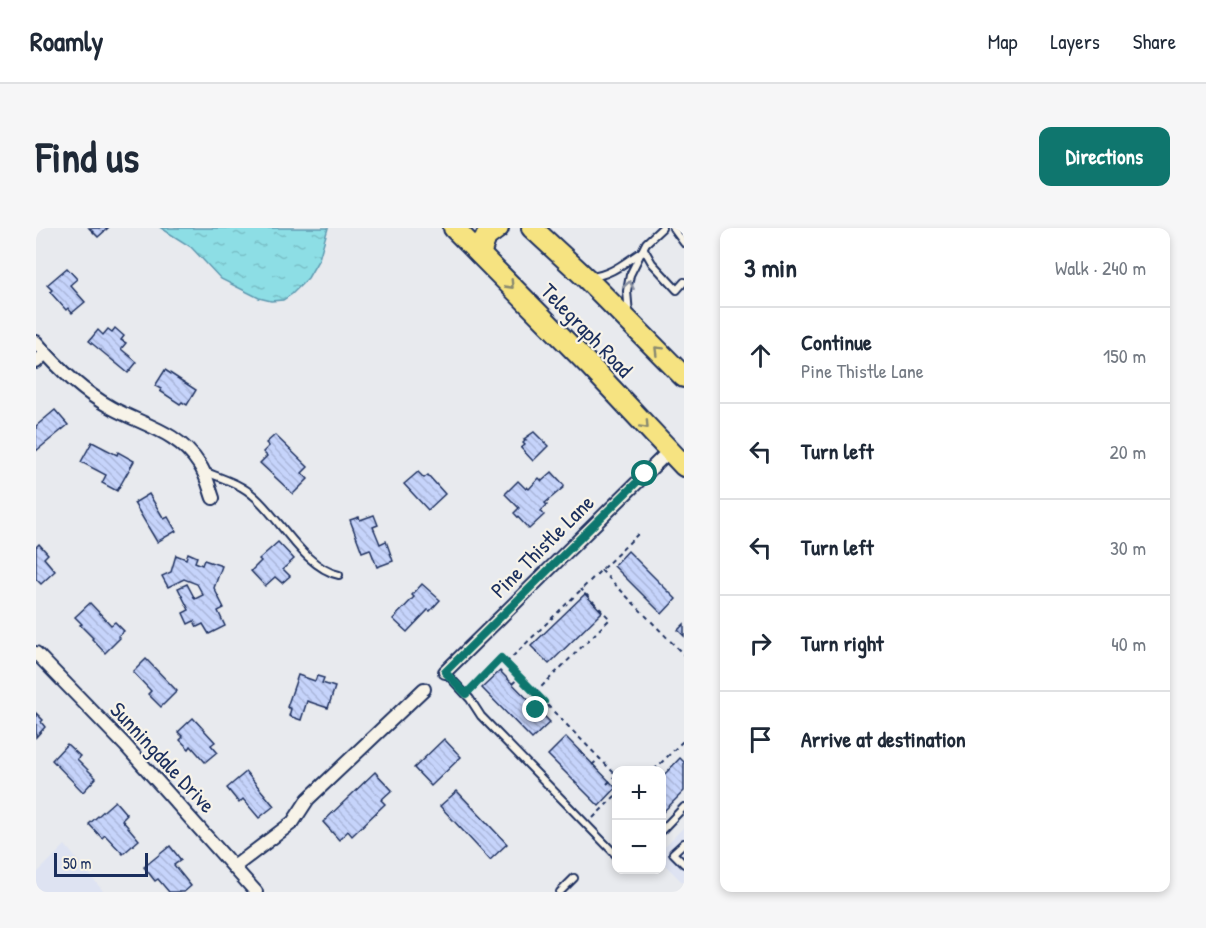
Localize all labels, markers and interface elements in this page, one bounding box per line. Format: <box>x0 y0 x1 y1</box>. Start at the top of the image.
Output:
text: Roamly <box>30 22 103 60</box>
text: Map <box>988 27 1017 56</box>
text: Layers <box>1050 27 1100 56</box>
text: Share <box>1133 27 1176 56</box>
button: Directions <box>1039 127 1170 186</box>
text: Find us <box>36 128 139 185</box>
text: 3 min <box>744 250 797 285</box>
text: Walk · 240 m <box>1055 254 1146 281</box>
street label: Telegraph Road <box>534 276 640 384</box>
one-way arrow <box>503 278 514 288</box>
one-way arrow <box>622 280 635 290</box>
text: Continue <box>801 327 872 357</box>
icon: ahead <box>744 339 777 372</box>
text: 150 m <box>1103 342 1146 369</box>
one-way arrow <box>654 346 664 357</box>
text: Pine Thistle Lane <box>801 357 924 384</box>
one-way arrow <box>638 419 649 429</box>
icon: left <box>744 435 777 468</box>
text: Turn left <box>801 436 874 466</box>
text: 20 m <box>1109 438 1146 465</box>
route start <box>631 460 657 486</box>
street label: Pine Thistle Lane <box>484 488 600 604</box>
icon: left <box>744 531 777 564</box>
text: Turn left <box>801 532 874 562</box>
text: 30 m <box>1110 534 1146 561</box>
icon: right <box>744 627 777 660</box>
text: Turn right <box>801 628 884 658</box>
text: 40 m <box>1111 630 1146 657</box>
street label: Sunningdale Drive <box>104 695 222 819</box>
route end <box>522 696 548 722</box>
icon: arrive <box>744 723 777 756</box>
text: Arrive at destination <box>801 724 966 754</box>
map controls <box>612 766 666 874</box>
button: + <box>612 766 666 820</box>
button: − <box>612 820 666 874</box>
scale bar <box>54 850 148 878</box>
text: 50 m <box>63 852 92 874</box>

